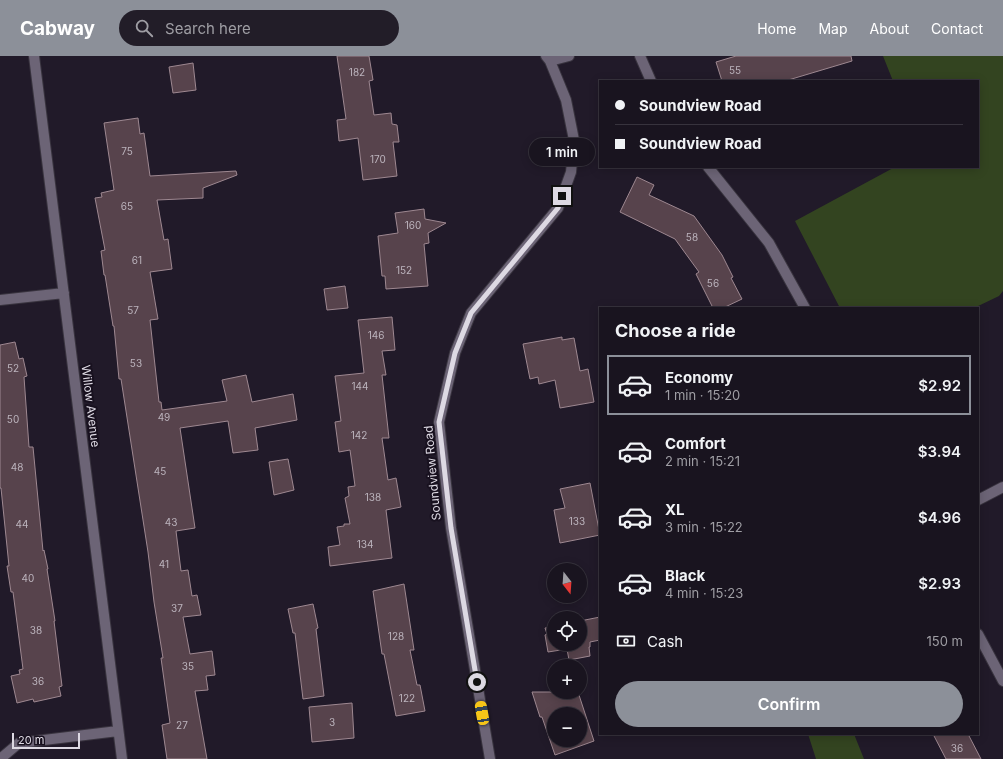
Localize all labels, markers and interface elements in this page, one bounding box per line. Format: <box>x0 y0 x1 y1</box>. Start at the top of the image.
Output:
search box <box>119 10 399 46</box>
text: Cabway <box>20 17 95 40</box>
icon: search <box>133 17 155 39</box>
text: Search here <box>165 19 251 38</box>
text: Home <box>757 20 796 37</box>
text: Map <box>818 20 848 37</box>
text: About <box>870 20 909 37</box>
text: Contact <box>931 20 983 37</box>
house number: 55 <box>729 64 741 76</box>
house number: 182 <box>349 66 365 78</box>
text: Soundview Road <box>639 96 762 115</box>
text: Soundview Road <box>639 134 762 153</box>
callout: 1 min <box>529 138 595 166</box>
text: 1 min <box>546 144 578 160</box>
house number: 75 <box>121 145 133 157</box>
house number: 170 <box>370 153 386 165</box>
route end <box>553 187 571 205</box>
house number: 65 <box>121 200 133 212</box>
house number: 160 <box>405 219 421 231</box>
house number: 58 <box>686 231 698 243</box>
house number: 61 <box>132 254 142 266</box>
house number: 152 <box>396 264 412 276</box>
house number: 56 <box>707 277 719 289</box>
house number: 57 <box>127 304 139 316</box>
text: Choose a ride <box>615 320 736 341</box>
house number: 146 <box>368 329 384 341</box>
house number: 53 <box>130 357 142 369</box>
house number: 52 <box>7 362 19 374</box>
street label: Willow Avenue <box>79 364 103 448</box>
icon: car <box>617 367 653 403</box>
text: Economy <box>665 368 733 387</box>
text: $2.92 <box>918 376 961 395</box>
house number: 144 <box>352 380 369 392</box>
text: 1 min · 15:20 <box>665 387 740 403</box>
house number: 49 <box>158 411 170 423</box>
house number: 50 <box>7 413 19 425</box>
street label: Soundview Road <box>420 425 444 521</box>
house number: 142 <box>351 429 367 441</box>
icon: car <box>617 433 653 469</box>
text: Comfort <box>665 434 726 453</box>
text: $3.94 <box>918 442 961 461</box>
text: 2 min · 15:21 <box>665 453 740 469</box>
house number: 48 <box>11 461 23 473</box>
house number: 45 <box>154 465 166 477</box>
house number: 138 <box>365 491 381 503</box>
icon: car <box>617 499 653 535</box>
text: XL <box>665 500 685 519</box>
text: $4.96 <box>918 508 961 527</box>
house number: 133 <box>569 515 585 527</box>
house number: 43 <box>165 516 177 528</box>
house number: 44 <box>16 518 28 530</box>
text: 3 min · 15:22 <box>665 519 743 535</box>
house number: 134 <box>357 538 373 550</box>
house number: 41 <box>159 558 169 570</box>
north arrow <box>547 563 587 603</box>
map controls <box>547 563 587 747</box>
icon: car <box>617 565 653 601</box>
text: Black <box>665 566 705 585</box>
house number: 40 <box>22 572 34 584</box>
text: $2.93 <box>918 574 961 593</box>
text: 4 min · 15:23 <box>665 585 743 601</box>
house number: 37 <box>171 602 183 614</box>
button: locate <box>547 611 587 651</box>
house number: 38 <box>30 624 42 636</box>
house number: 128 <box>388 630 404 642</box>
icon: cash <box>615 630 637 652</box>
text: Cash <box>647 632 683 651</box>
text: 150 m <box>927 633 963 649</box>
button: + <box>547 659 587 699</box>
house number: 35 <box>182 660 194 672</box>
route start <box>468 673 486 691</box>
house number: 36 <box>32 675 44 687</box>
button: Confirm <box>615 681 963 727</box>
house number: 122 <box>399 692 415 704</box>
car <box>474 700 490 726</box>
button: − <box>547 707 587 747</box>
house number: 3 <box>329 716 335 728</box>
house number: 27 <box>176 719 188 731</box>
scale bar <box>12 731 80 750</box>
text: 20 m <box>18 733 44 747</box>
house number: 36 <box>951 742 963 754</box>

